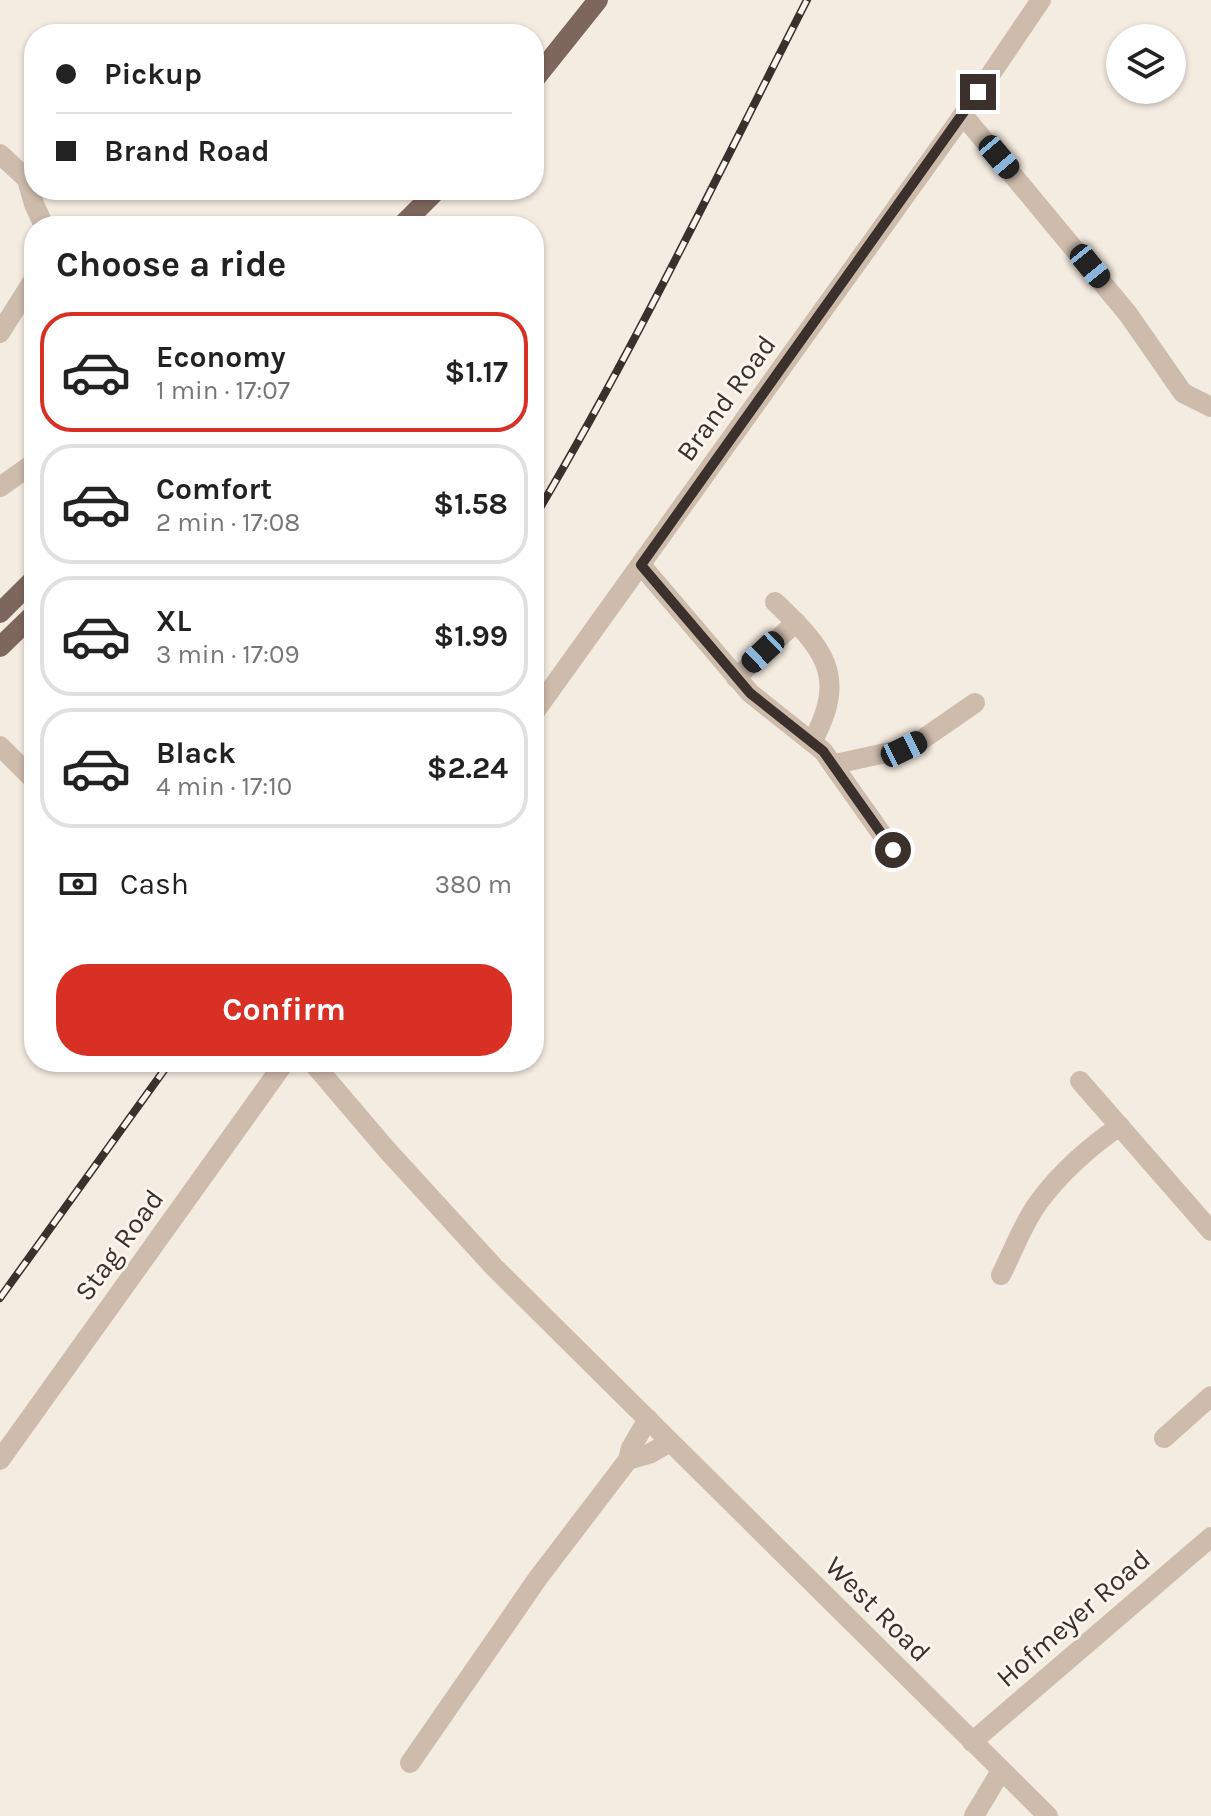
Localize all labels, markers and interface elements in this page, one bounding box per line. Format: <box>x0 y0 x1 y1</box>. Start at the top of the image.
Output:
map controls <box>1106 24 1186 104</box>
button: layers <box>1106 24 1186 104</box>
text: Pickup <box>104 56 202 92</box>
route end <box>960 74 996 110</box>
car <box>974 131 1024 183</box>
text: Brand Road <box>104 133 270 169</box>
car <box>1066 240 1114 292</box>
text: Choose a ride <box>56 243 286 285</box>
street label: Brand Road <box>669 329 783 467</box>
icon: car <box>60 336 132 408</box>
text: Economy <box>156 339 286 375</box>
text: $1.17 <box>445 354 508 390</box>
text: 1 min · 17:07 <box>156 375 290 406</box>
icon: car <box>60 468 132 540</box>
text: Comfort <box>156 471 272 507</box>
text: $1.58 <box>433 486 508 522</box>
text: 2 min · 17:08 <box>156 507 300 538</box>
icon: car <box>60 600 132 672</box>
text: XL <box>156 603 191 639</box>
text: $1.99 <box>434 618 508 654</box>
car <box>737 627 789 677</box>
text: 3 min · 17:09 <box>156 639 300 670</box>
car <box>877 728 931 770</box>
icon: car <box>60 732 132 804</box>
text: Black <box>156 735 236 771</box>
text: $2.24 <box>427 750 508 786</box>
text: 4 min · 17:10 <box>156 771 292 802</box>
route start <box>875 832 911 868</box>
icon: cash <box>56 862 100 906</box>
text: Cash <box>120 866 189 902</box>
text: 380 m <box>435 869 512 900</box>
button: Confirm <box>56 964 512 1056</box>
street label: Stag Road <box>68 1183 170 1307</box>
street label: Hofmeyer Road <box>989 1542 1157 1694</box>
street label: West Road <box>819 1550 937 1668</box>

